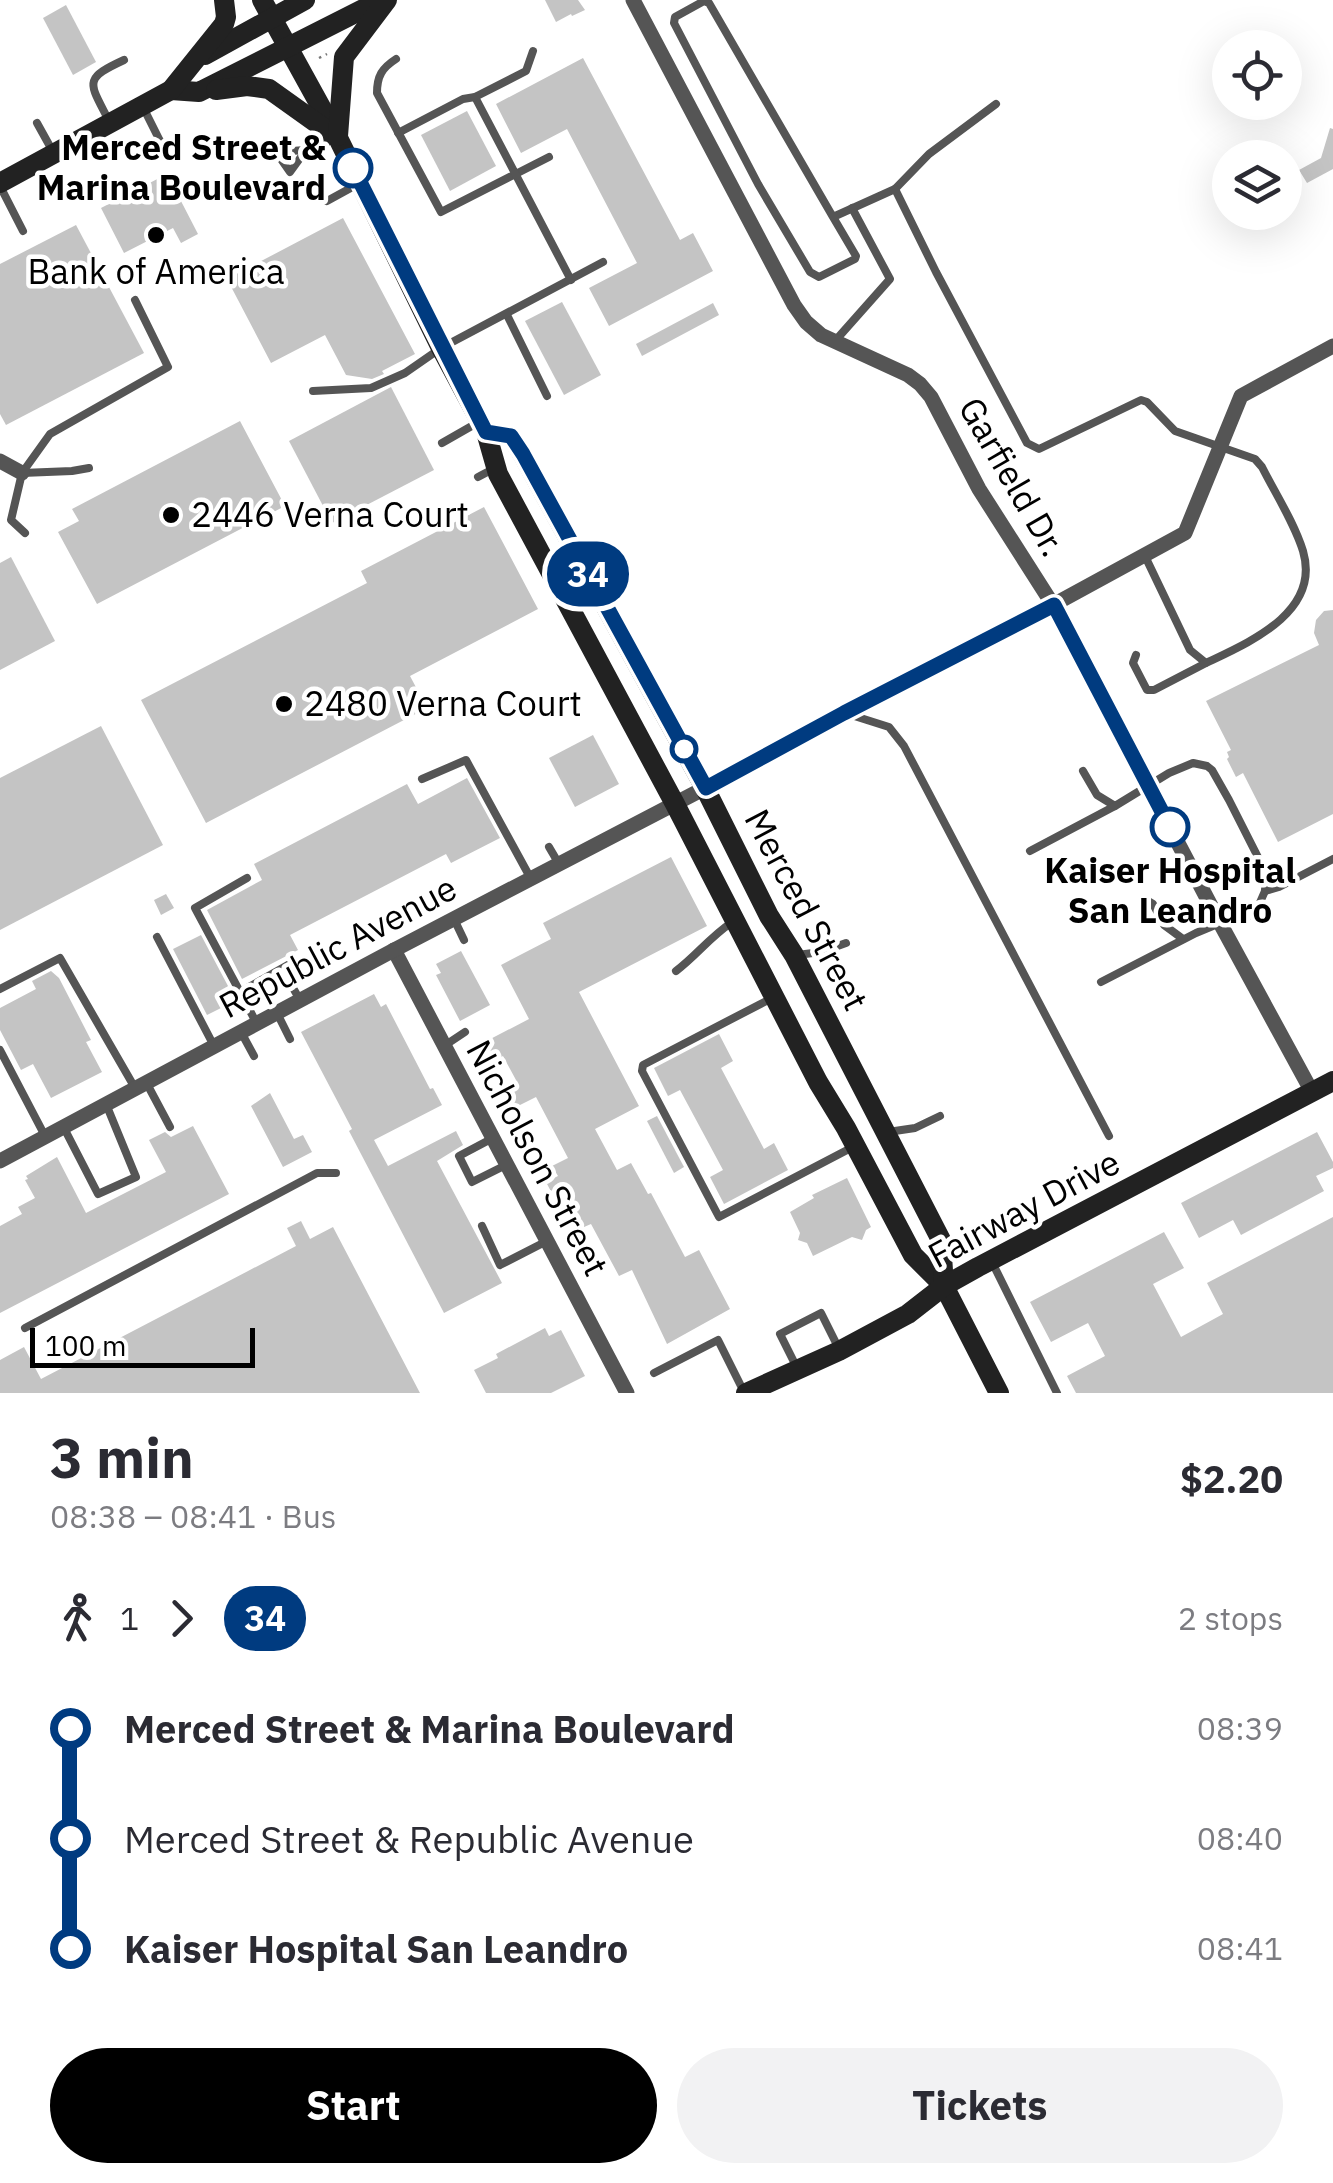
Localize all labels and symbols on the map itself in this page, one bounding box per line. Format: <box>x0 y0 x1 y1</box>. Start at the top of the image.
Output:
place label: Merced Street & Marina Boulevard <box>37 124 327 210</box>
marker: Merced Street & Marina Boulevard <box>334 149 372 187</box>
marker: Bank of America <box>145 224 167 246</box>
place label: Bank of America <box>27 248 285 294</box>
street label: Garfield Dr. <box>949 389 1077 564</box>
place label: 2446 Verna Court <box>191 491 469 537</box>
marker: 2446 Verna Court <box>160 504 182 526</box>
line badge: 34 <box>543 542 633 606</box>
place label: 2480 Verna Court <box>304 680 582 726</box>
marker: 2480 Verna Court <box>273 693 295 715</box>
unlabelled marker <box>671 736 697 762</box>
street label: Merced Street <box>735 801 879 1018</box>
marker: Kaiser Hospital San Leandro <box>1151 808 1189 846</box>
place label: Kaiser Hospital San Leandro <box>1044 847 1296 933</box>
street label: Republic Avenue <box>211 864 464 1028</box>
street label: Nicholson Street <box>456 1032 619 1284</box>
street label: Fairway Drive <box>920 1138 1127 1278</box>
scale bar <box>30 1323 255 1368</box>

